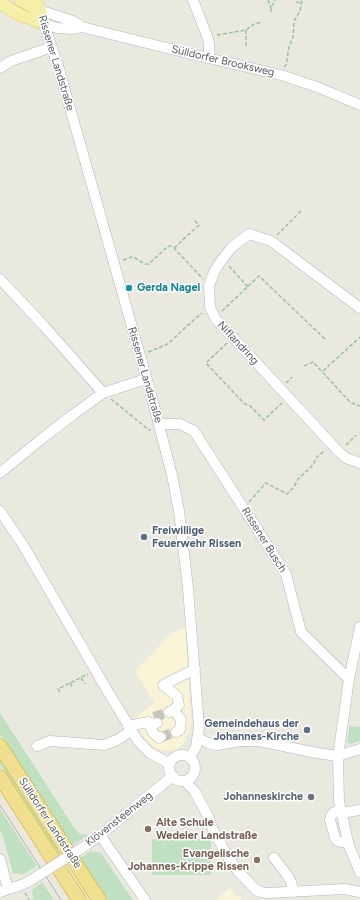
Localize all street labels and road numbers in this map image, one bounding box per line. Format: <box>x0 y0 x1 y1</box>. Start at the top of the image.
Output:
street label: Rissener Landstraße <box>35 14 77 112</box>
street label: Sülldorfer Brooksweg <box>170 43 276 79</box>
street label: Niflandring <box>215 319 261 367</box>
street label: Rissener Landstraße <box>125 326 165 424</box>
street label: Rissener Busch <box>239 505 289 575</box>
street label: Sülldorfer Landstraße <box>16 775 84 871</box>
street label: Klövensteenweg <box>83 789 155 849</box>

